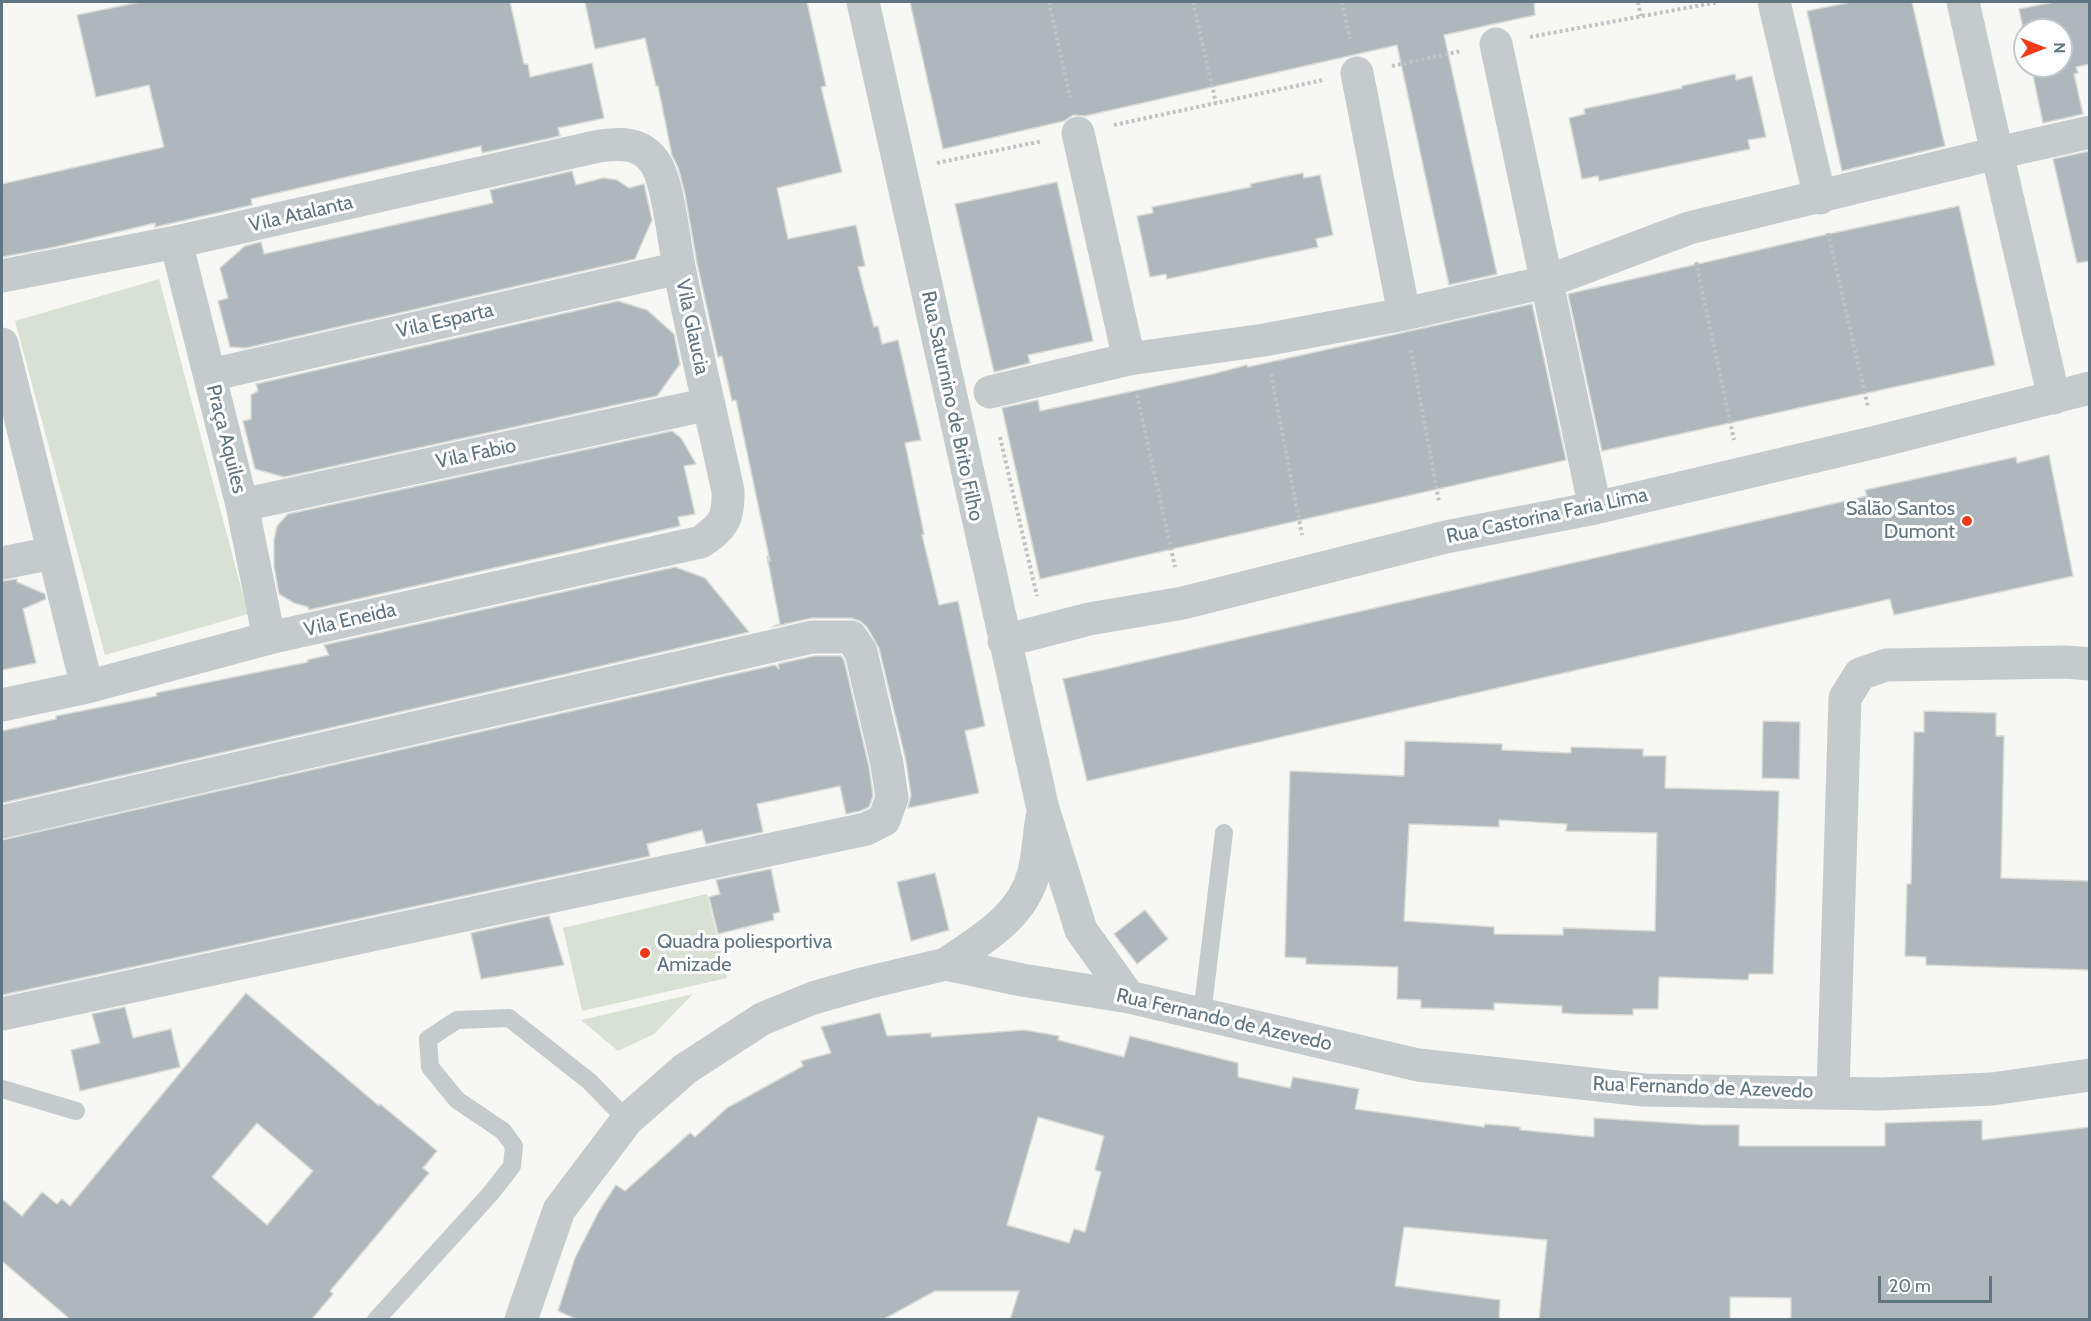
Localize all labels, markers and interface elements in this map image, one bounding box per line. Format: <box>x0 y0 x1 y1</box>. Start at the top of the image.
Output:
north arrow <box>2013 18 2073 78</box>
text: N <box>2050 42 2069 54</box>
street label: Vila Atalanta <box>247 190 355 238</box>
street label: Vila Glaucia <box>670 277 714 377</box>
street label: Rua Saturnino de Brito Filho <box>916 289 988 523</box>
street label: Vila Esparta <box>394 298 496 344</box>
street label: Praça Aquiles <box>201 382 251 496</box>
street label: Vila Fabio <box>434 434 518 474</box>
street label: Rua Castorina Faria Lima <box>1444 483 1650 549</box>
place label: Salão Santos Dumont <box>1846 497 1955 544</box>
marker: Salão Santos Dumont <box>1960 514 1974 528</box>
street label: Vila Eneida <box>302 598 398 642</box>
place label: Quadra poliesportiva Amizade <box>657 930 832 977</box>
marker: Quadra poliesportiva Amizade <box>638 946 652 960</box>
street label: Rua Fernando de Azevedo <box>1114 983 1334 1057</box>
street label: Rua Fernando de Azevedo <box>1592 1072 1814 1104</box>
scale bar <box>1881 1264 1995 1302</box>
text: 20 m <box>1889 1275 1931 1297</box>

